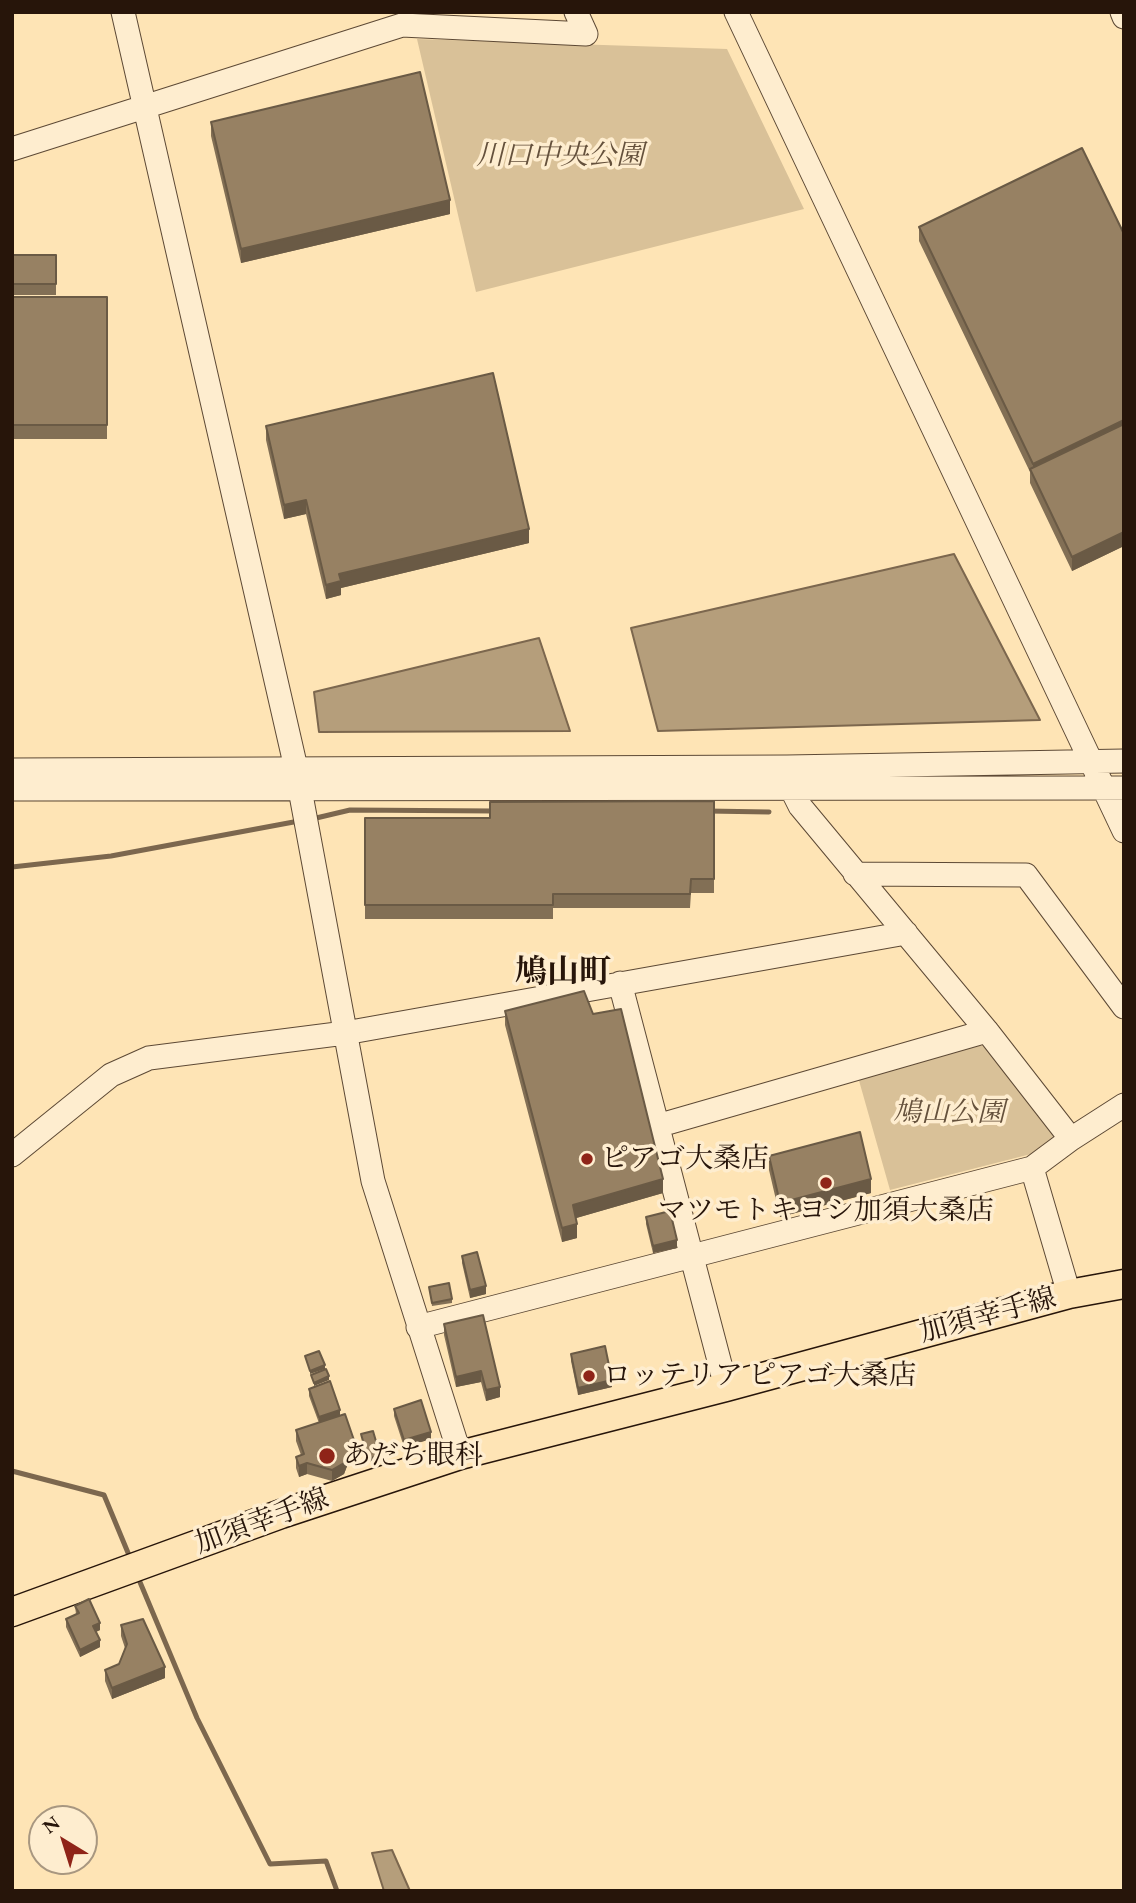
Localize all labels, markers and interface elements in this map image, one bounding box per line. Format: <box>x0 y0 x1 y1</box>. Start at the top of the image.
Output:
park label: 川口中央公園 <box>476 139 644 173</box>
district label: 鳩山町 <box>515 954 611 992</box>
park label: 鳩山公園 <box>893 1096 1005 1130</box>
place label: ピアゴ大桑店 <box>601 1142 769 1176</box>
marker: ピアゴ大桑店 <box>579 1151 595 1167</box>
marker: マツモトキヨシ加須大桑店 <box>818 1175 834 1191</box>
place label: マツモトキヨシ加須大桑店 <box>658 1194 994 1228</box>
street label: 加須幸手線 <box>916 1282 1060 1350</box>
place label: ロッテリア ピアゴ大桑店 <box>603 1359 917 1393</box>
marker: ロッテリア ピアゴ大桑店 <box>581 1368 597 1384</box>
place label: あだち眼科 <box>343 1439 483 1473</box>
marker: あだち眼科 <box>317 1446 337 1466</box>
street label: 加須幸手線 <box>190 1482 334 1562</box>
north arrow <box>28 1805 98 1875</box>
text: N <box>37 1810 65 1839</box>

